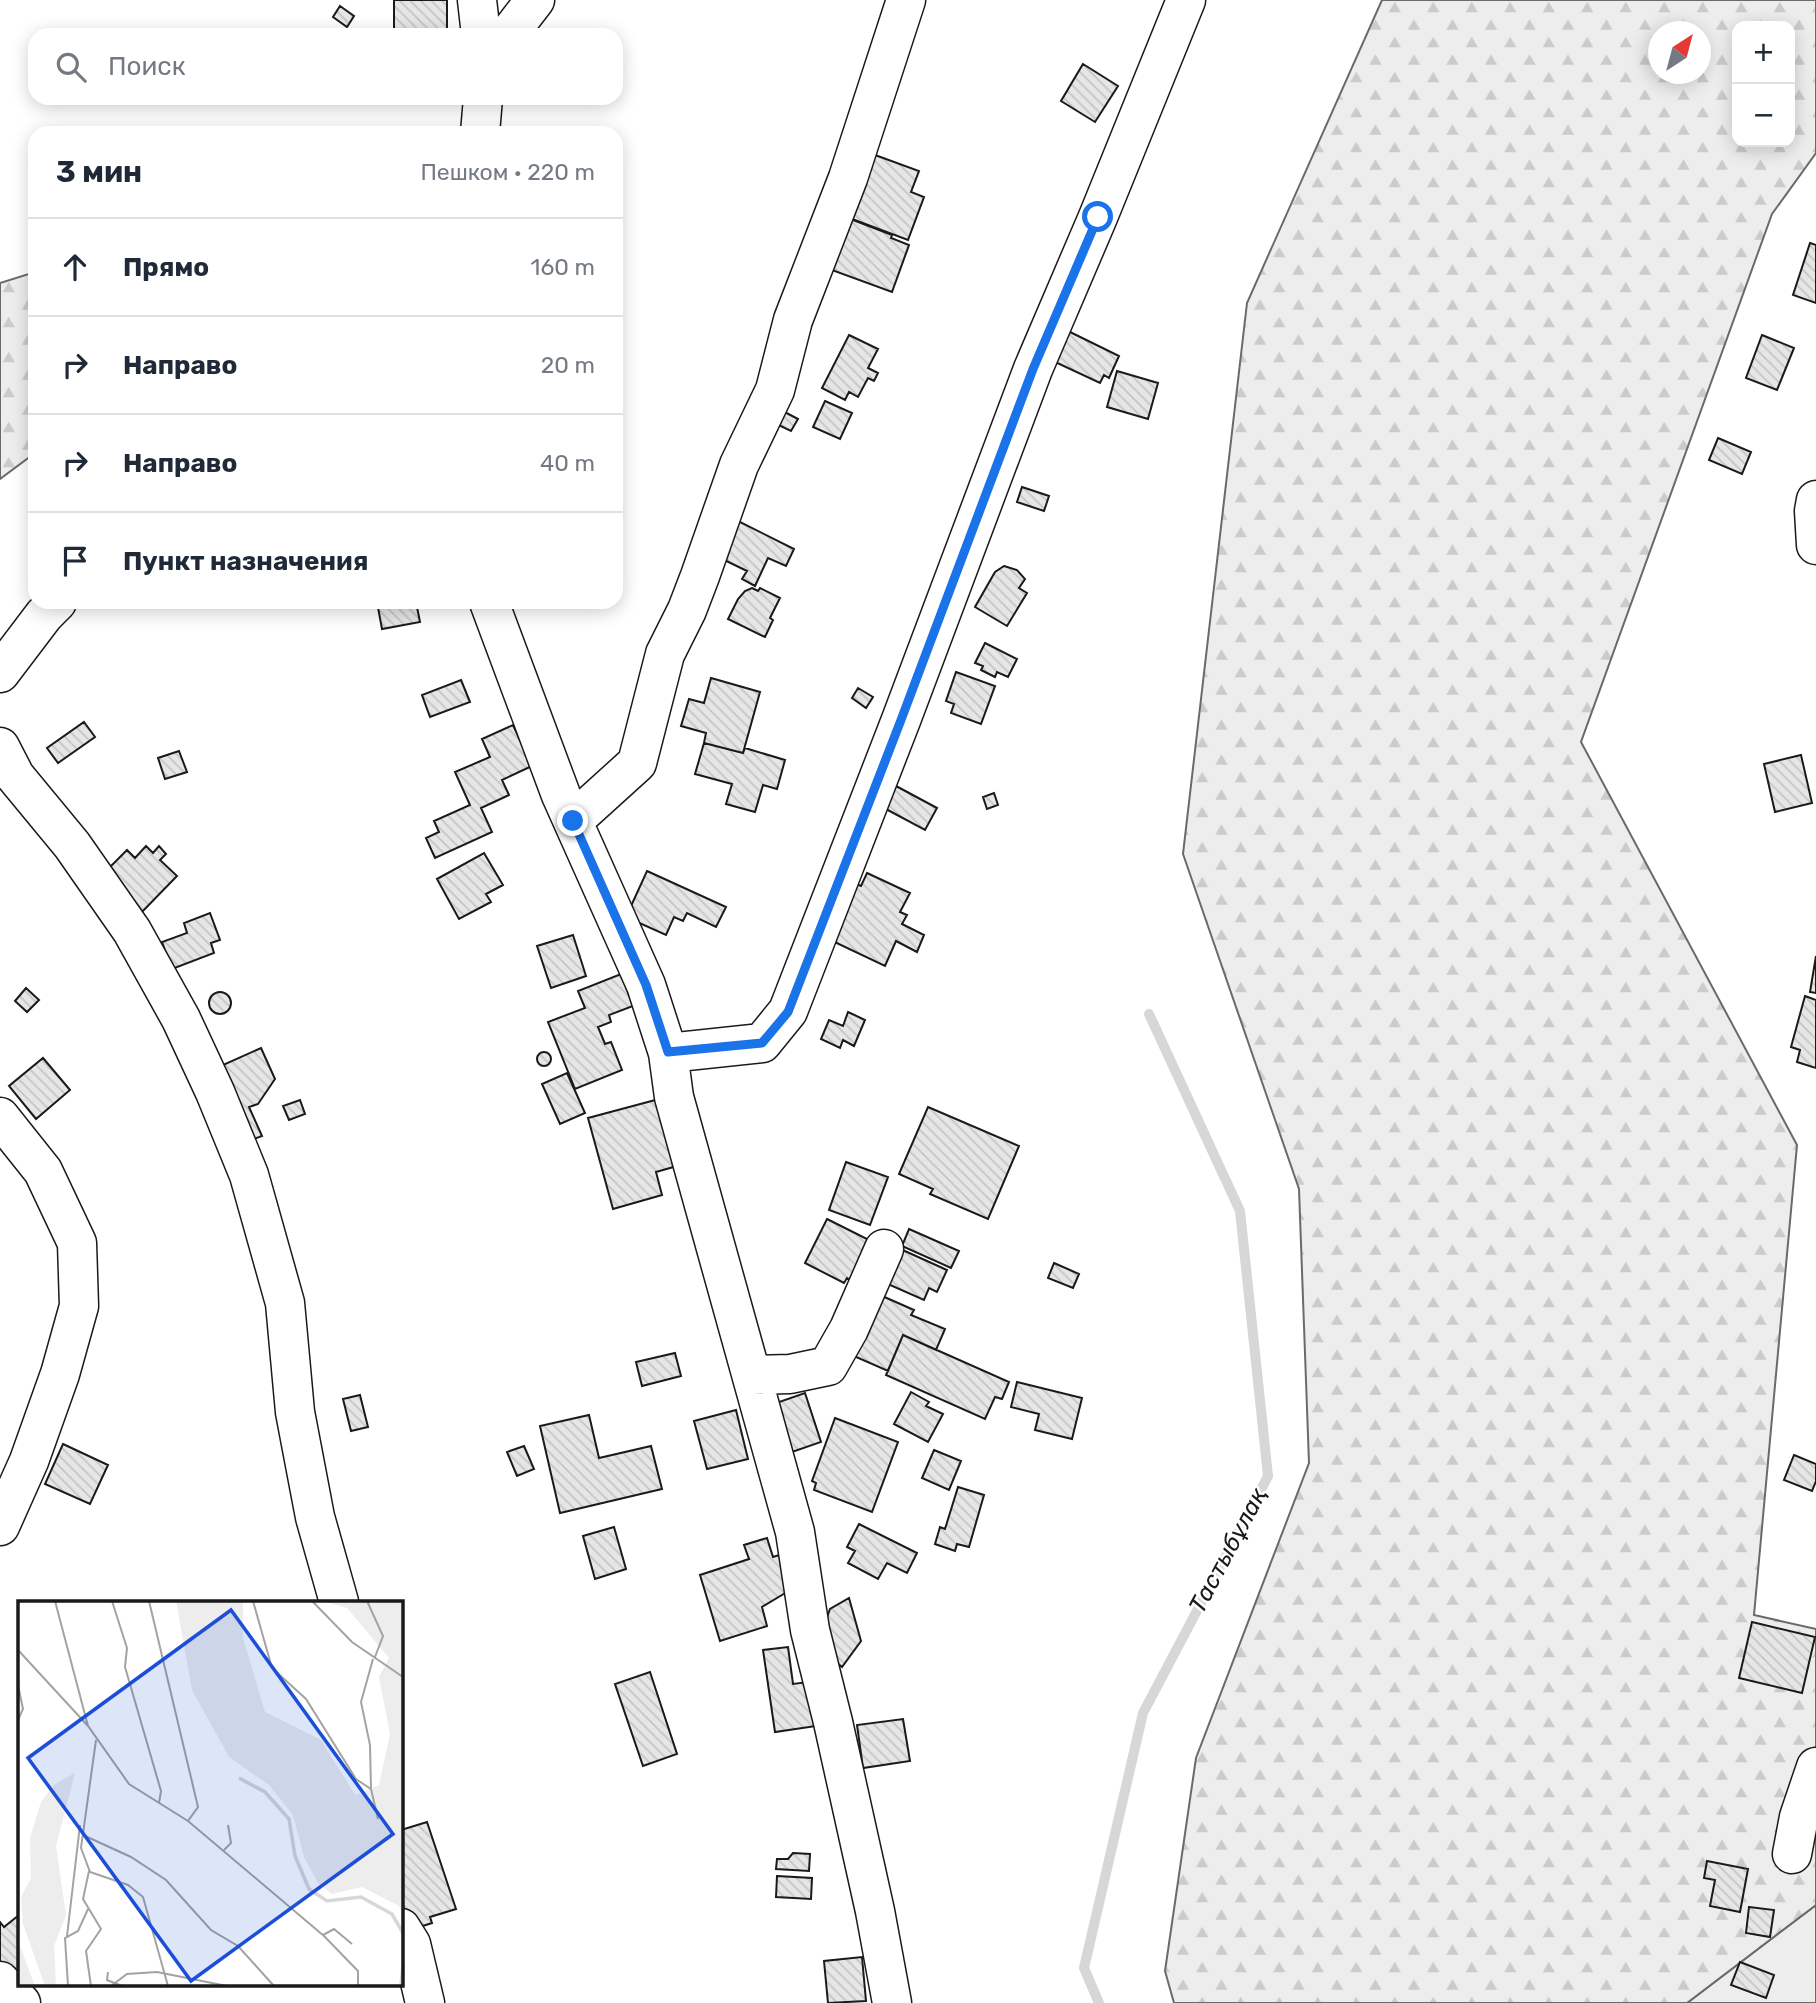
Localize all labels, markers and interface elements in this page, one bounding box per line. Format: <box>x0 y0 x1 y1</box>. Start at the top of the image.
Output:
north arrow <box>1648 21 1711 84</box>
map controls <box>1732 21 1795 147</box>
button: + <box>1732 21 1795 84</box>
search box <box>28 28 623 105</box>
icon: search <box>52 48 90 86</box>
text: Поиск <box>108 51 186 82</box>
button: − <box>1732 84 1795 147</box>
text: 3 мин <box>56 154 142 190</box>
text: Пешком · 220 m <box>420 158 595 186</box>
route start <box>1082 201 1113 232</box>
icon: ahead <box>56 248 94 286</box>
text: Прямо <box>123 252 209 283</box>
text: 160 m <box>531 253 595 281</box>
icon: right <box>56 346 94 384</box>
text: Направо <box>123 350 237 381</box>
text: 20 m <box>541 351 595 379</box>
icon: right <box>56 444 94 482</box>
text: Направо <box>123 448 237 479</box>
text: 40 m <box>540 449 595 477</box>
icon: arrive <box>56 542 94 580</box>
text: Пункт назначения <box>123 546 368 577</box>
route end <box>557 805 588 836</box>
water label: Тастыбұлақ <box>1183 1482 1273 1618</box>
inset map <box>18 1601 402 1986</box>

